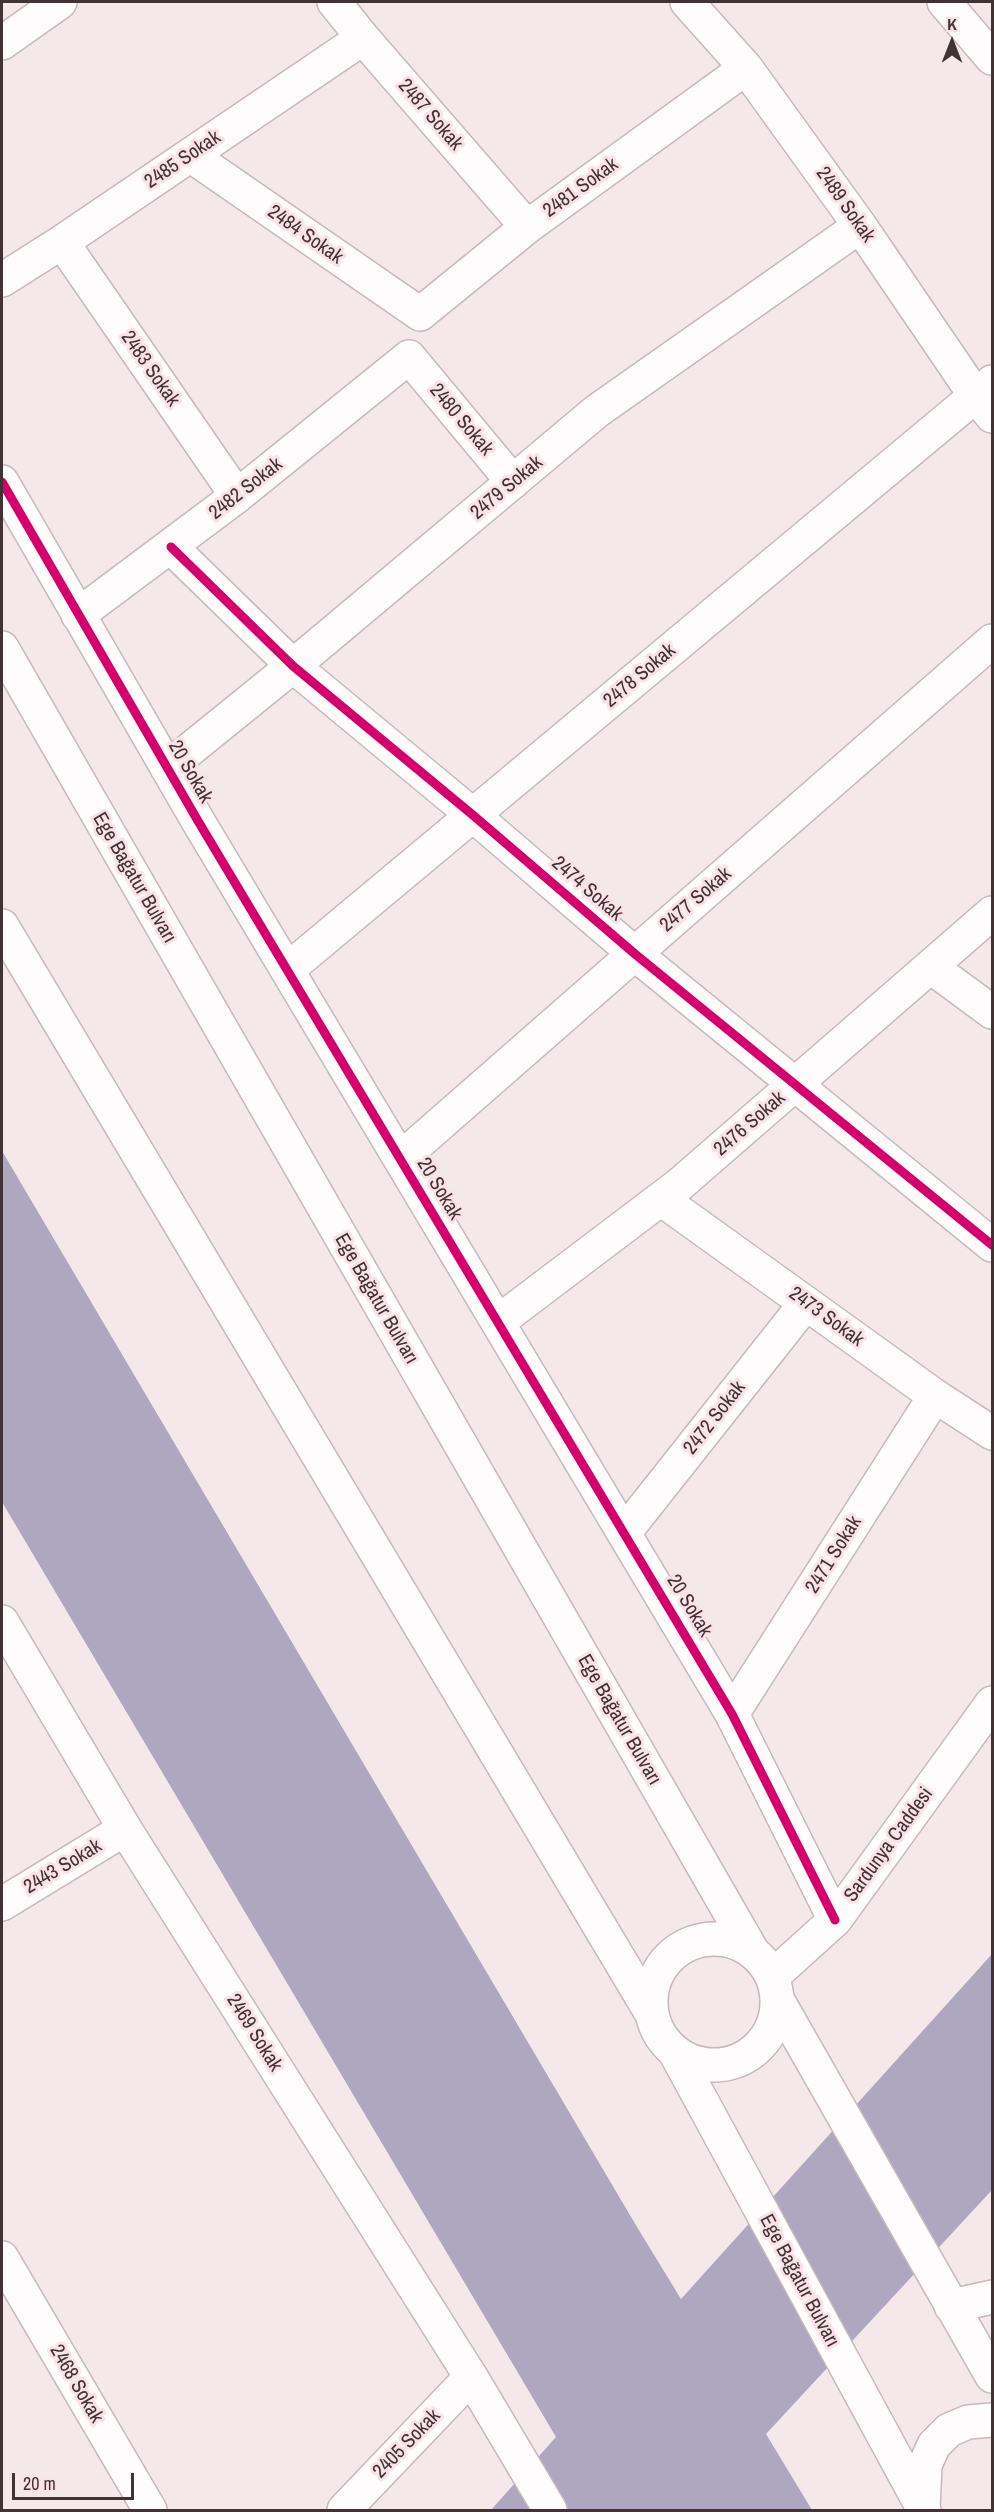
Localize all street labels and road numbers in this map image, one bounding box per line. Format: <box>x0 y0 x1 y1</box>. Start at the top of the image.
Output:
street label: 2487 Sokak <box>393 74 467 156</box>
street label: 2485 Sokak <box>140 126 226 194</box>
street label: 2481 Sokak <box>539 153 623 223</box>
street label: 2489 Sokak <box>810 163 880 247</box>
street label: 2484 Sokak <box>263 200 347 270</box>
street label: 2483 Sokak <box>115 327 185 411</box>
street label: 2480 Sokak <box>424 379 498 461</box>
street label: 2479 Sokak <box>466 451 548 525</box>
street label: 2482 Sokak <box>204 453 288 525</box>
street label: 2478 Sokak <box>599 639 681 713</box>
street label: 20 Sokak <box>163 736 217 808</box>
street label: Ege Bağatur Bulvarı <box>87 808 181 948</box>
street label: 2474 Sokak <box>546 852 628 926</box>
street label: 2477 Sokak <box>655 863 737 937</box>
street label: 2476 Sokak <box>709 1087 791 1161</box>
street label: 20 Sokak <box>411 1154 467 1224</box>
street label: Ege Bağatur Bulvarı <box>329 1229 423 1369</box>
street label: 2473 Sokak <box>784 1282 868 1352</box>
street label: 2472 Sokak <box>679 1376 751 1460</box>
street label: 2471 Sokak <box>801 1512 867 1598</box>
street label: 20 Sokak <box>661 1571 717 1641</box>
street label: Ege Bağatur Bulvarı <box>572 1650 666 1790</box>
street label: Sardunya Caddesi <box>839 1783 939 1907</box>
street label: 2443 Sokak <box>20 1834 106 1900</box>
street label: 2469 Sokak <box>221 1990 287 2076</box>
street label: Ege Bağatur Bulvarı <box>754 2211 844 2351</box>
street label: 2468 Sokak <box>44 2340 108 2428</box>
street label: 2405 Sokak <box>368 2405 446 2483</box>

